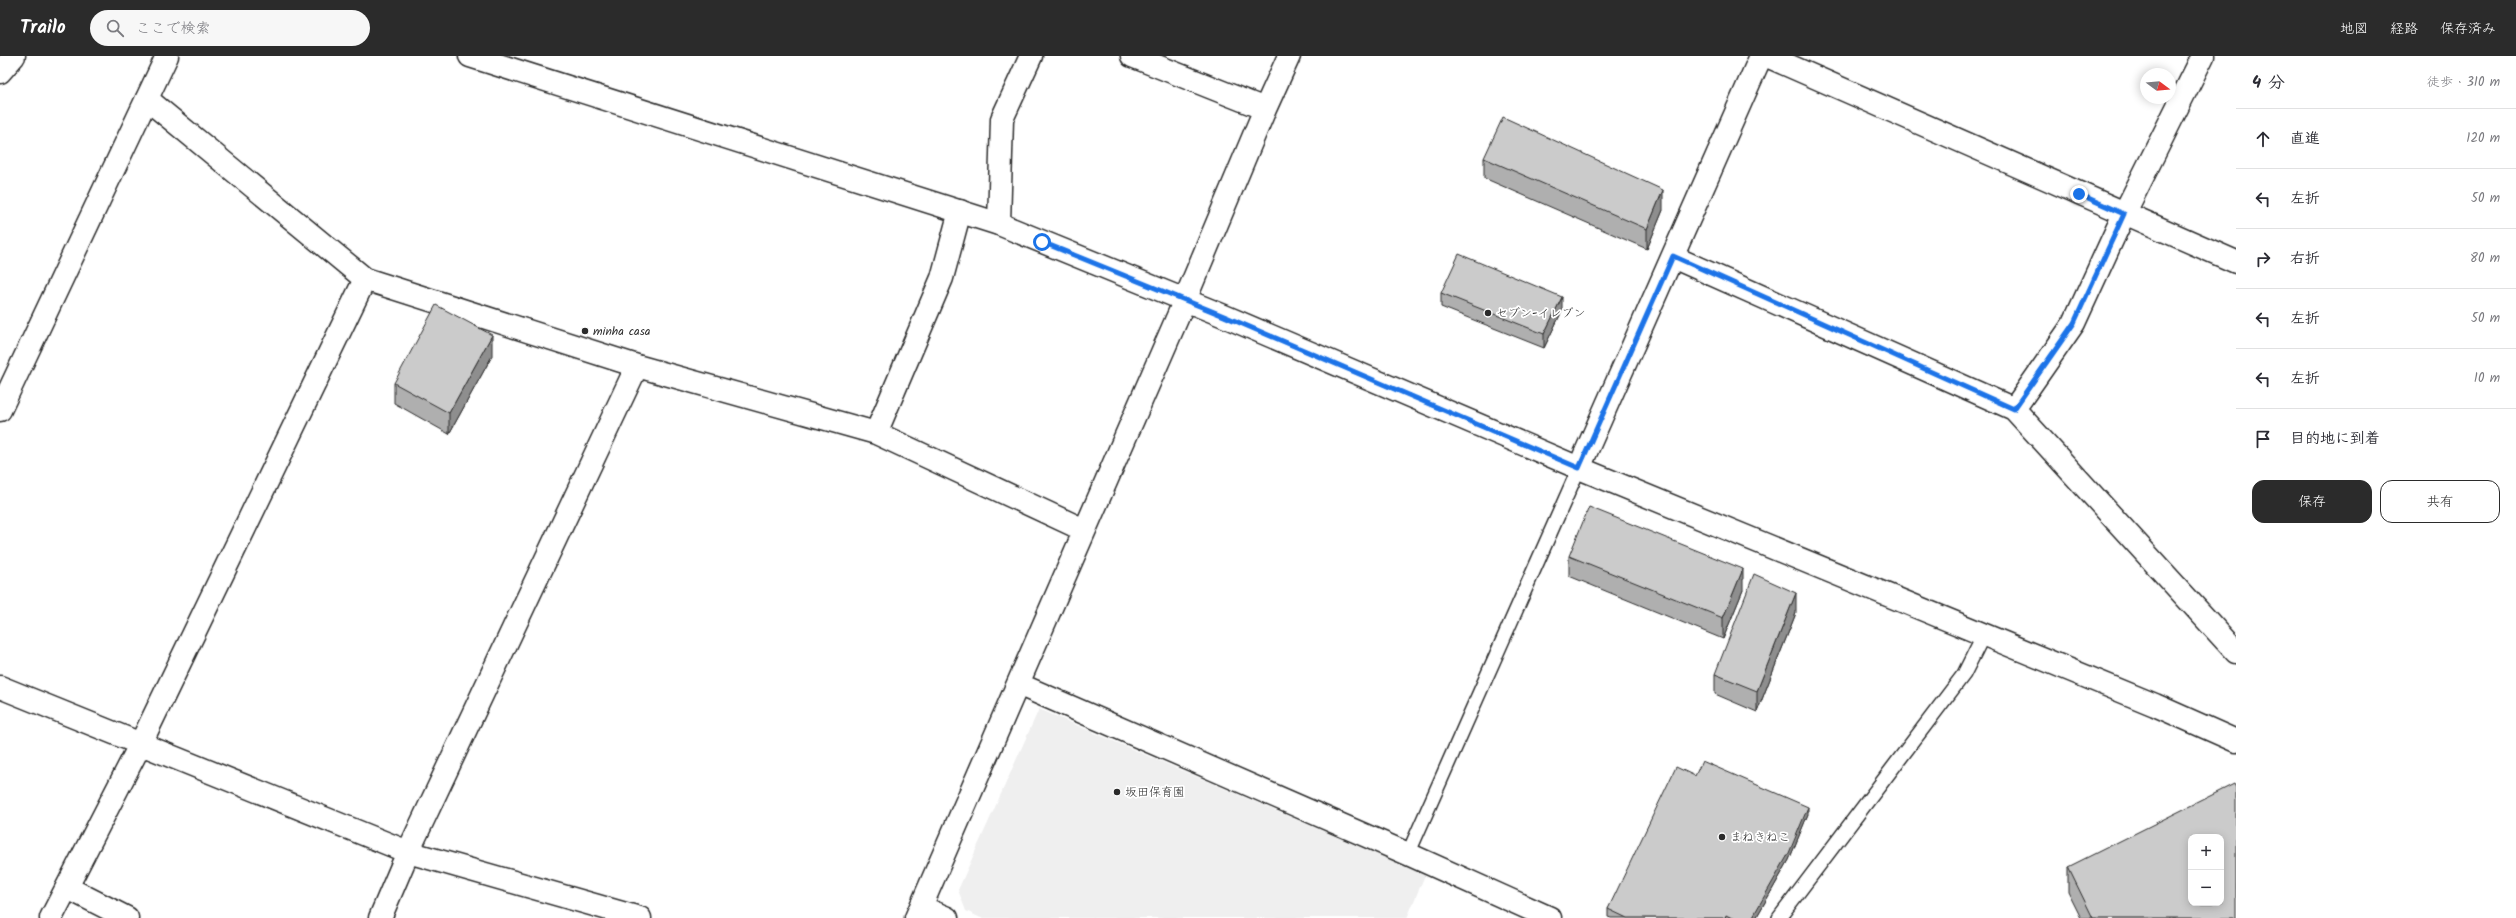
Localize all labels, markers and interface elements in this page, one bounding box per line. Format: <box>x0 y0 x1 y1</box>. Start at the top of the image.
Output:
search box <box>90 10 370 46</box>
text: Trailo <box>20 13 66 43</box>
icon: search <box>104 17 126 39</box>
text: ここで検索 <box>136 17 211 41</box>
text: 地図 <box>2340 18 2368 40</box>
text: 経路 <box>2390 18 2418 40</box>
text: 保存済み <box>2440 18 2496 40</box>
north arrow <box>2140 68 2176 104</box>
text: 4 分 <box>2252 70 2285 97</box>
text: 徒歩 · 310 m <box>2427 72 2500 93</box>
text: 直進 <box>2290 127 2320 151</box>
icon: ahead <box>2252 128 2274 150</box>
text: 120 m <box>2466 128 2500 149</box>
route end <box>2070 185 2088 203</box>
text: 左折 <box>2290 187 2320 211</box>
icon: left <box>2252 188 2274 210</box>
text: 50 m <box>2471 188 2500 209</box>
route start <box>1033 233 1051 251</box>
text: 右折 <box>2290 247 2320 271</box>
icon: right <box>2252 248 2274 270</box>
text: 80 m <box>2470 248 2500 269</box>
place label: セブン-イレブン <box>1496 304 1586 323</box>
text: 左折 <box>2290 307 2320 331</box>
marker: セブン-イレブン <box>1483 308 1493 318</box>
icon: left <box>2252 308 2274 330</box>
text: 50 m <box>2471 308 2500 329</box>
place label: minha casa <box>593 322 651 341</box>
marker: minha casa <box>580 326 590 336</box>
text: 左折 <box>2290 367 2320 391</box>
icon: left <box>2252 368 2274 390</box>
text: 10 m <box>2474 368 2500 389</box>
text: 目的地に到着 <box>2290 427 2380 451</box>
icon: arrive <box>2252 428 2274 450</box>
button: 保存 <box>2252 480 2372 523</box>
button: 共有 <box>2380 480 2500 523</box>
place label: 坂田保育園 <box>1125 783 1185 802</box>
marker: 坂田保育園 <box>1112 787 1122 797</box>
place label: まねきねこ <box>1730 828 1790 847</box>
marker: まねきねこ <box>1717 832 1727 842</box>
map controls <box>2188 834 2224 906</box>
button: + <box>2188 834 2224 870</box>
button: − <box>2188 870 2224 906</box>

